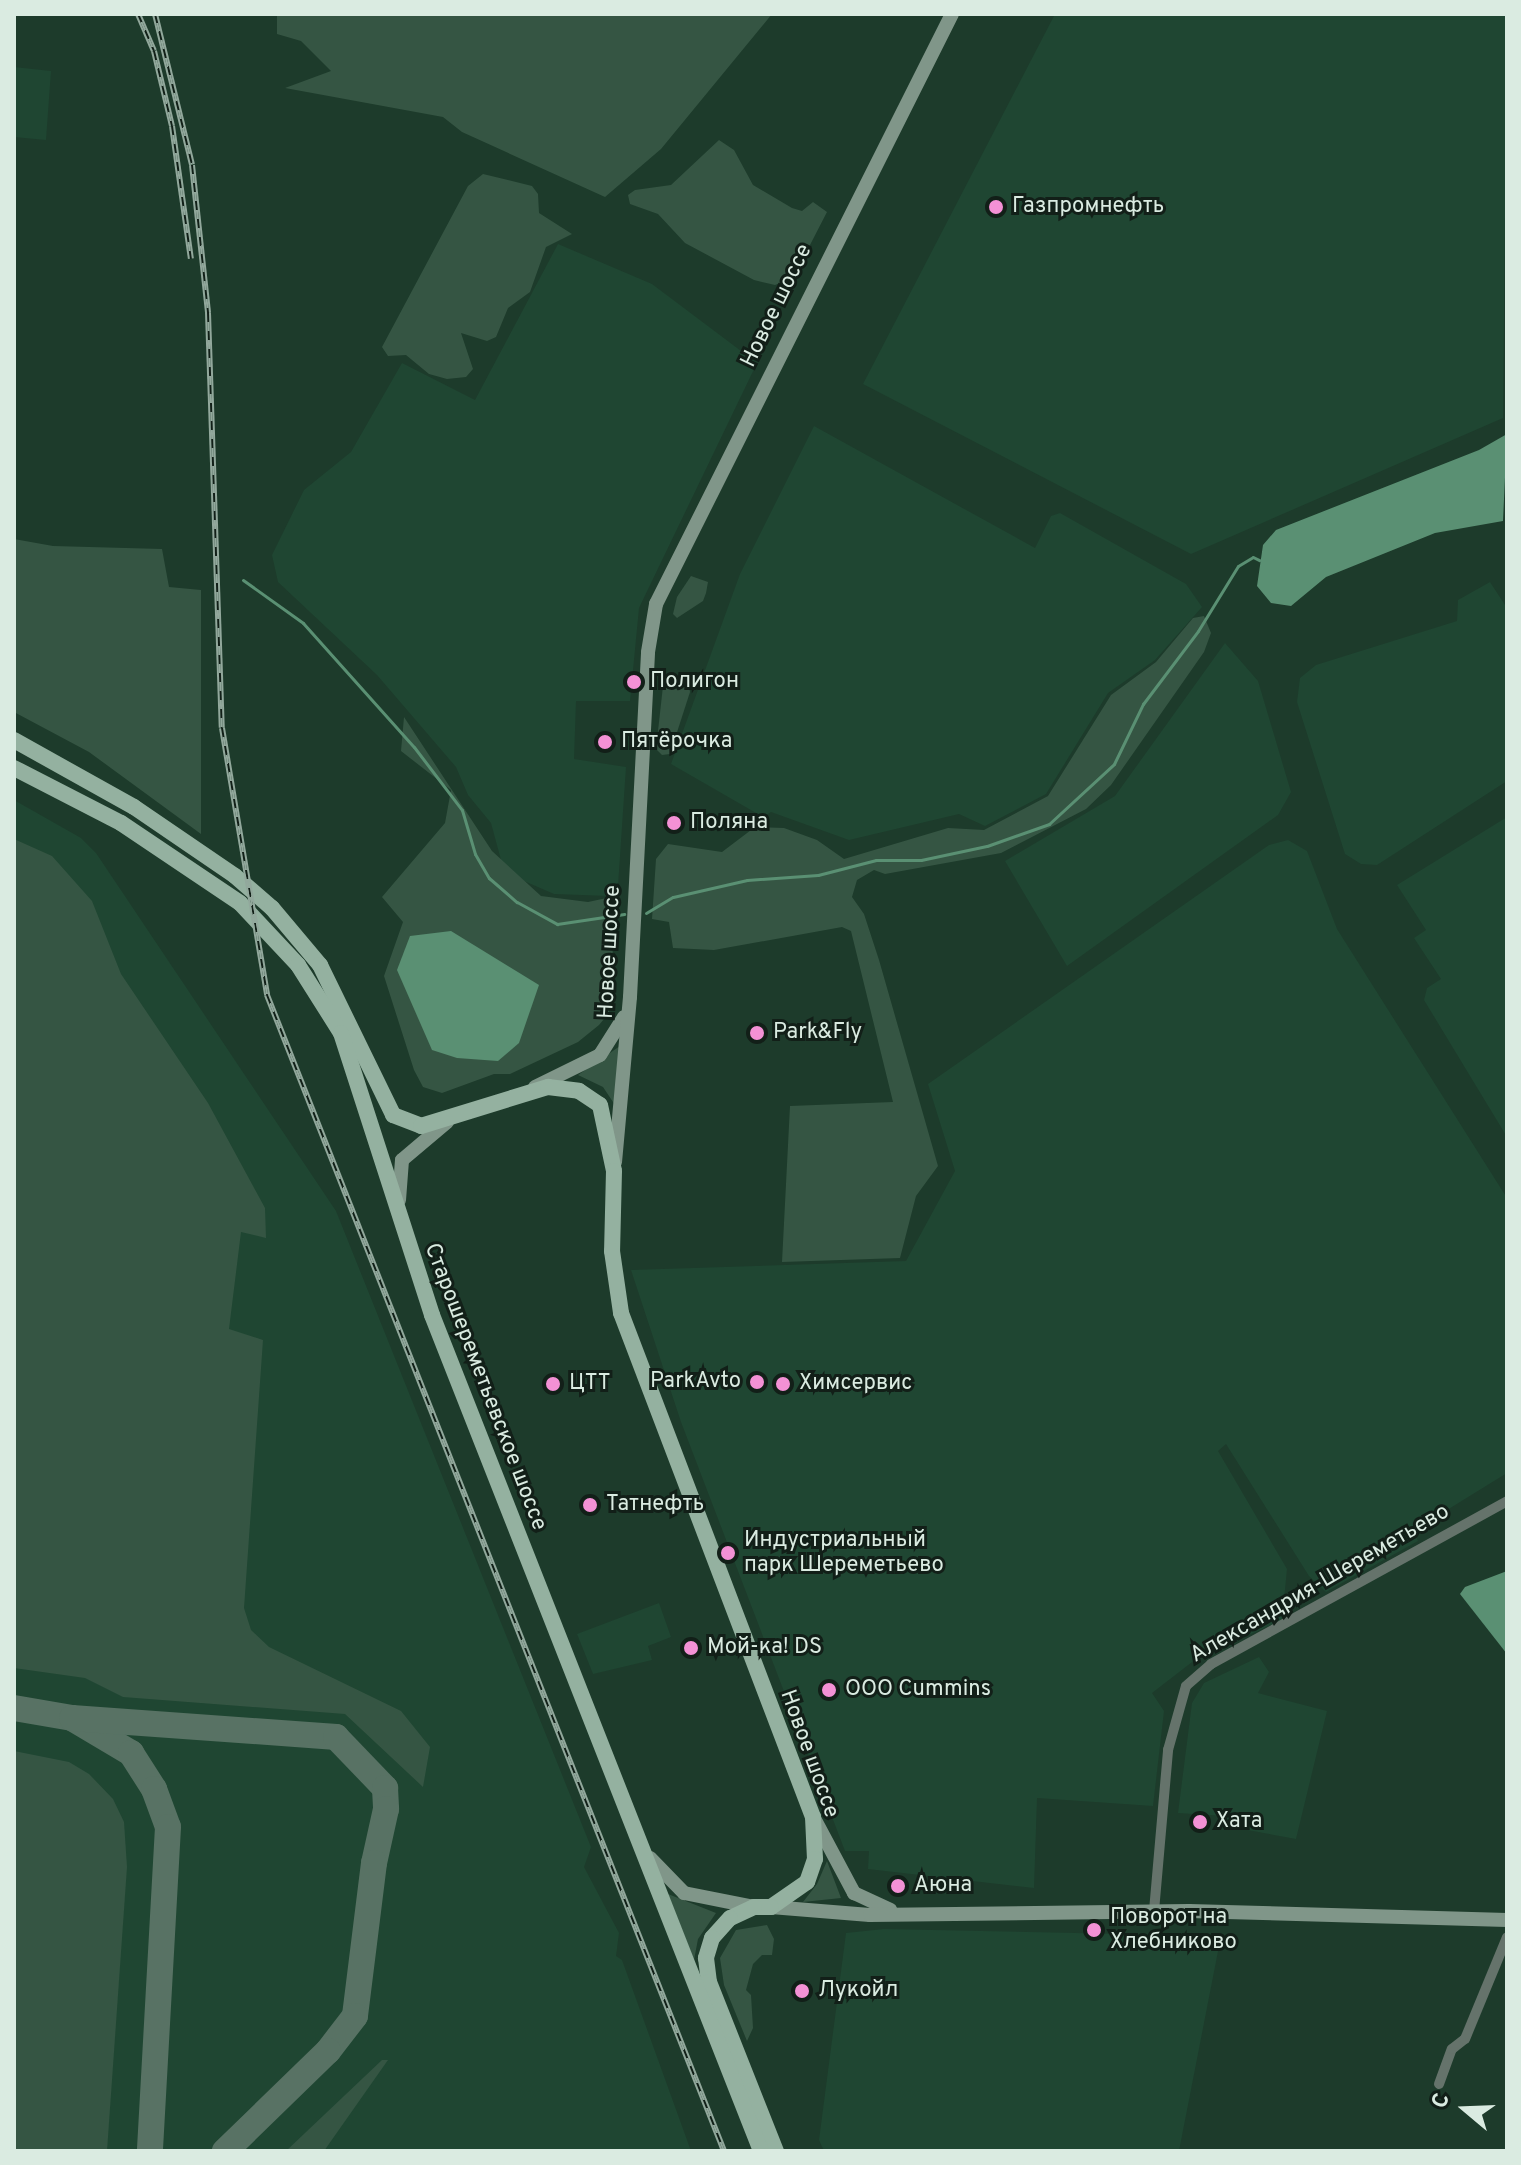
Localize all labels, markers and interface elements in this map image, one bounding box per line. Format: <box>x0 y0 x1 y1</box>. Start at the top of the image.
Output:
place label: Газпромнефть <box>1012 194 1164 220</box>
marker: Газпромнефть <box>987 198 1005 216</box>
street label: Новое шоссе <box>736 240 818 372</box>
place label: Полигон <box>650 669 739 695</box>
marker: Полигон <box>625 673 643 691</box>
place label: Пятёрочка <box>621 729 732 755</box>
marker: Пятёрочка <box>596 733 614 751</box>
place label: Поляна <box>690 810 768 836</box>
marker: Поляна <box>665 814 683 832</box>
street label: Новое шоссе <box>593 884 627 1020</box>
place label: Park&Fly <box>773 1020 862 1046</box>
marker: Park&Fly <box>748 1024 766 1042</box>
street label: Старошереметьевское шоссе <box>418 1240 552 1534</box>
place label: ParkAvto <box>650 1369 741 1395</box>
place label: ЦТТ <box>569 1371 611 1397</box>
place label: Химсервис <box>799 1371 912 1397</box>
marker: ParkAvto <box>748 1373 766 1391</box>
marker: ЦТТ <box>544 1375 562 1393</box>
marker: Химсервис <box>774 1375 792 1393</box>
place label: Татнефть <box>606 1492 704 1518</box>
marker: Татнефть <box>581 1496 599 1514</box>
street label: Александрия-Шереметьево <box>1186 1499 1454 1669</box>
place label: Индустриальный парк Шереметьево <box>744 1527 944 1578</box>
marker: Индустриальный парк Шереметьево <box>719 1544 737 1562</box>
place label: Мой-ка! DS <box>707 1635 822 1661</box>
marker: Мой-ка! DS <box>682 1639 700 1657</box>
place label: OOO Cummins <box>845 1677 991 1703</box>
marker: OOO Cummins <box>820 1681 838 1699</box>
street label: Новое шоссе <box>774 1687 844 1821</box>
place label: Хата <box>1216 1809 1262 1835</box>
marker: Хата <box>1191 1813 1209 1831</box>
place label: Аюна <box>914 1873 972 1899</box>
marker: Аюна <box>889 1877 907 1895</box>
place label: Поворот на Хлебниково <box>1110 1904 1237 1956</box>
marker: Поворот на Хлебниково <box>1085 1921 1103 1939</box>
place label: Лукойл <box>818 1978 898 2004</box>
marker: Лукойл <box>793 1982 811 2000</box>
north arrow <box>1425 2069 1505 2149</box>
text: С <box>1427 2090 1457 2112</box>

